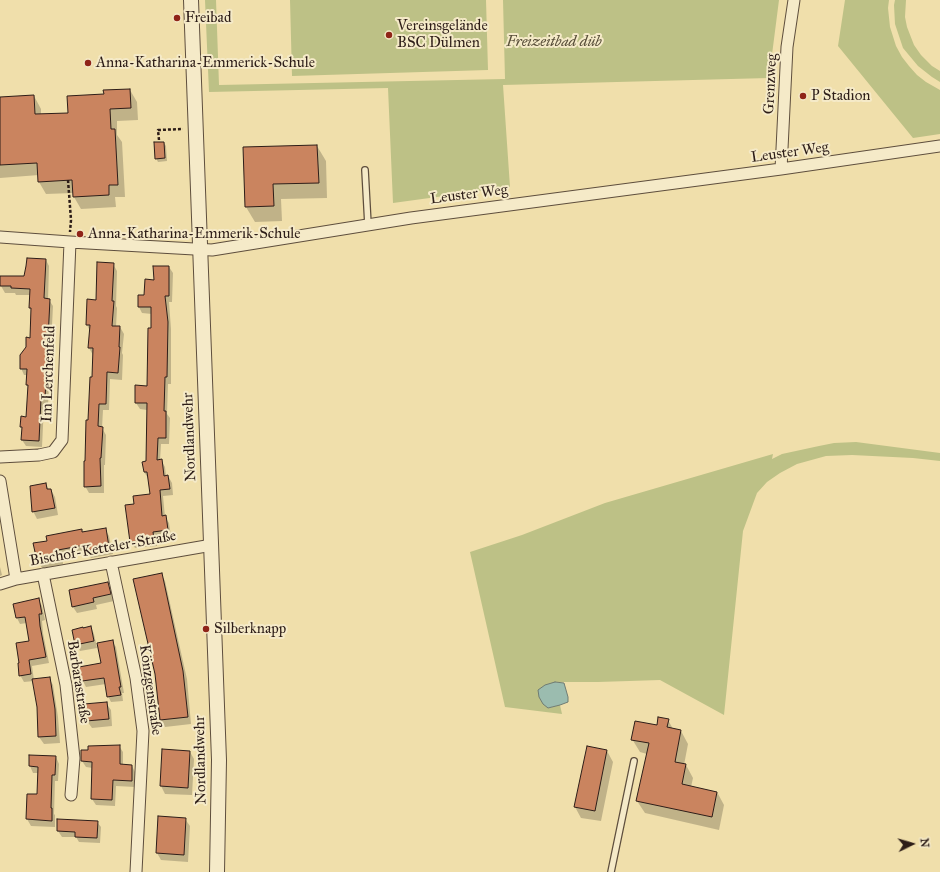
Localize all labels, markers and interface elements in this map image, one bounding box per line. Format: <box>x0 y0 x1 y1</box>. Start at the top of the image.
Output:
place label: Freibad <box>185 9 231 27</box>
marker: Freibad <box>172 13 182 23</box>
place label: Vereinsgelände BSC Dülmen <box>397 17 488 52</box>
marker: Vereinsgelände BSC Dülmen <box>384 30 394 40</box>
park label: Freizeitbad düb <box>506 33 602 51</box>
street label: Grenzweg <box>760 53 782 115</box>
place label: Anna-Katharina-Emmerick-Schule <box>96 54 315 72</box>
marker: Anna-Katharina-Emmerick-Schule <box>83 58 93 68</box>
place label: P Stadion <box>811 87 870 105</box>
marker: P Stadion <box>798 91 808 101</box>
street label: Leuster Weg <box>750 139 830 167</box>
street label: Leuster Weg <box>429 181 509 209</box>
place label: Anna-Katharina-Emmerik-Schule <box>88 225 301 243</box>
marker: Anna-Katharina-Emmerik-Schule <box>75 229 85 239</box>
street label: Im Lerchenfeld <box>38 325 60 423</box>
street label: Nordlandwehr <box>179 392 201 482</box>
street label: Bischof-Ketteler-Straße <box>28 527 178 571</box>
place label: Silberknapp <box>214 620 286 638</box>
marker: Silberknapp <box>201 624 211 634</box>
street label: Barbarastraße <box>63 639 93 725</box>
street label: Könzgenstraße <box>135 644 165 736</box>
street label: Nordlandwehr <box>191 715 211 805</box>
north arrow <box>892 824 932 864</box>
text: N <box>918 838 931 848</box>

